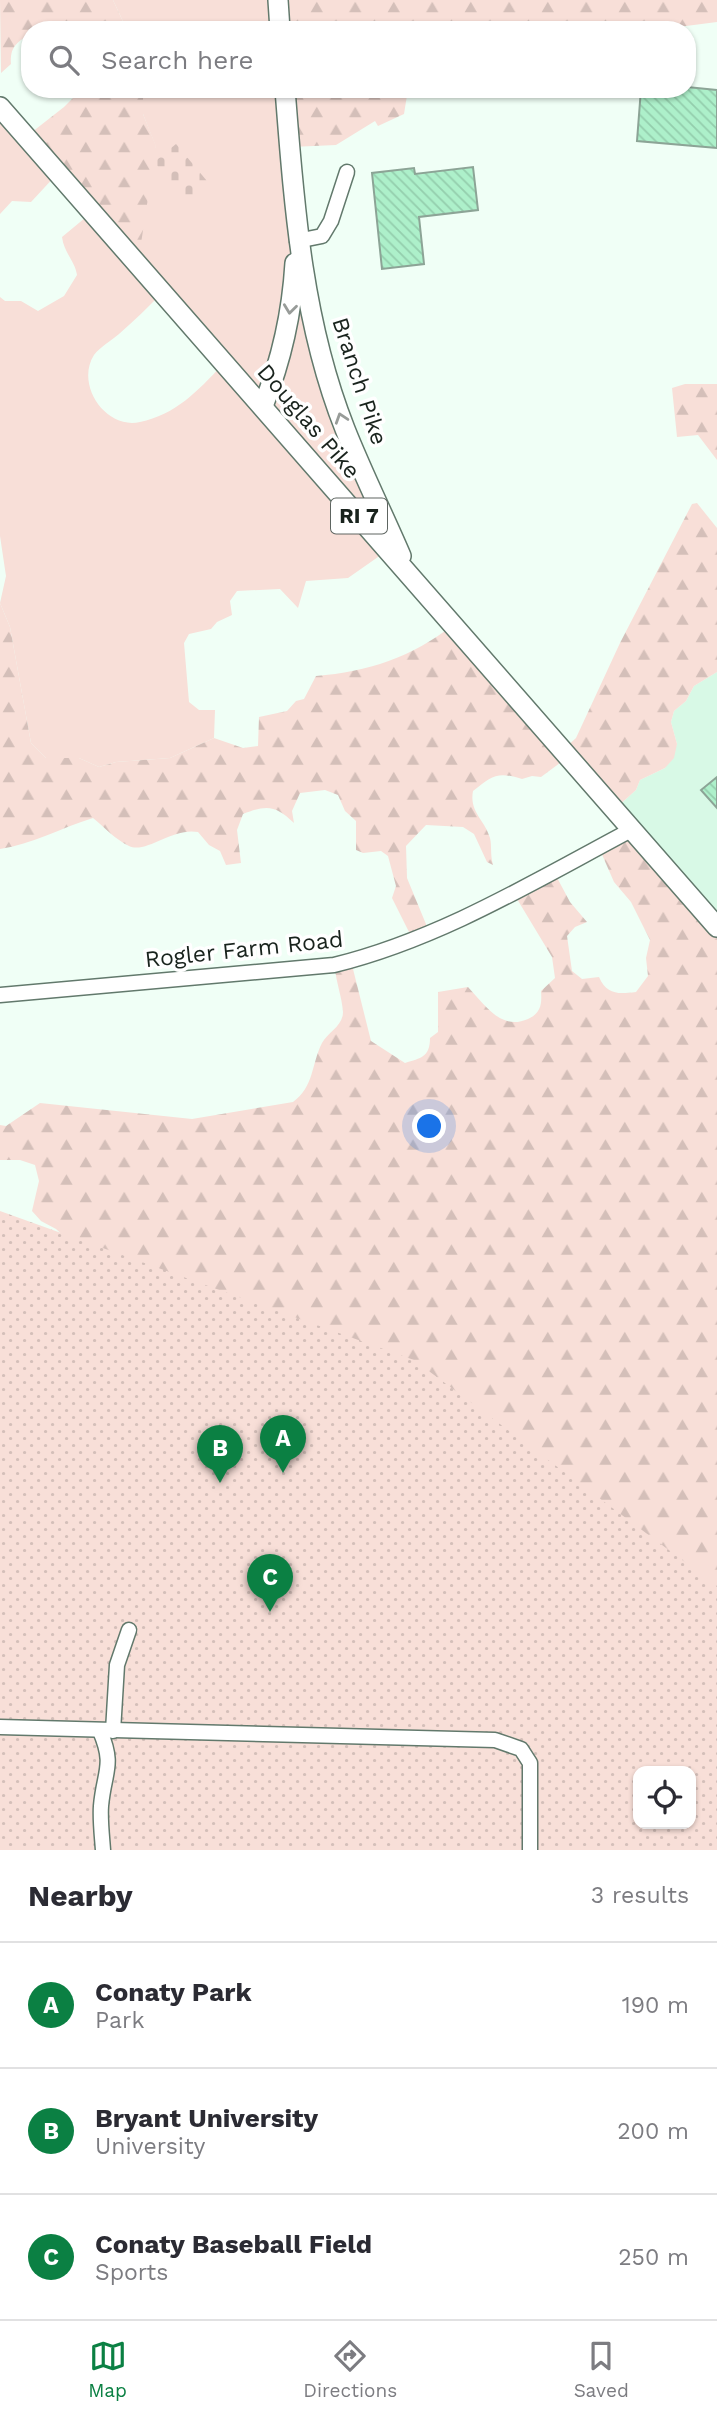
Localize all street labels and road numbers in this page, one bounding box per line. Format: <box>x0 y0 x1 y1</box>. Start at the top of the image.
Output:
street label: Branch Pike <box>326 314 393 448</box>
street label: Douglas Pike <box>252 359 366 484</box>
road number: RI 7 <box>331 498 387 534</box>
street label: Rogler Farm Road <box>144 926 344 973</box>

